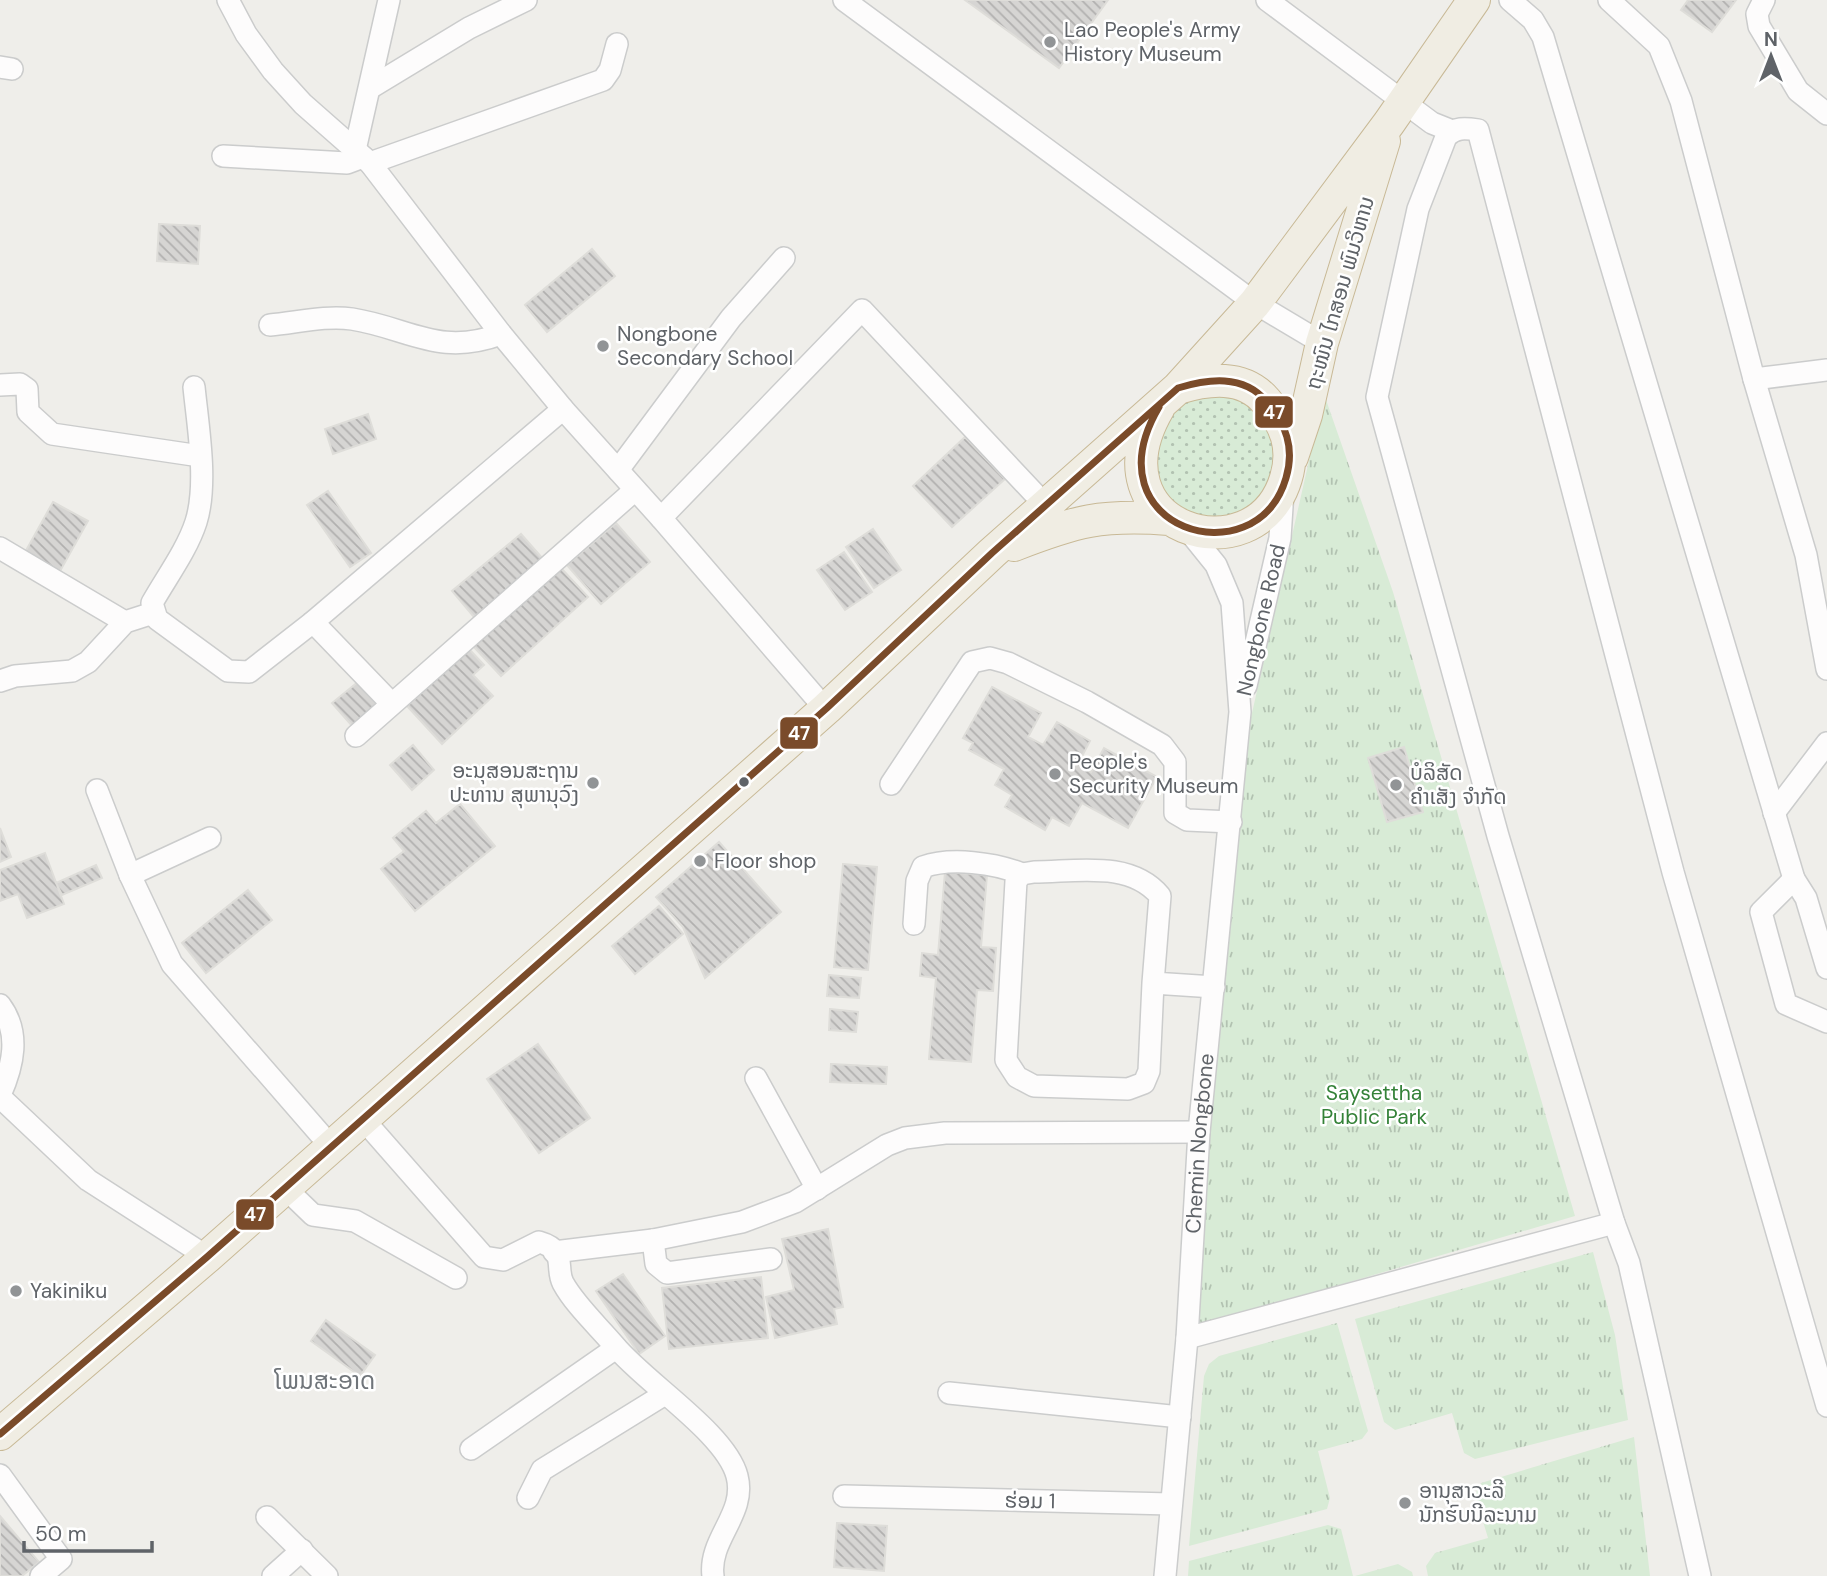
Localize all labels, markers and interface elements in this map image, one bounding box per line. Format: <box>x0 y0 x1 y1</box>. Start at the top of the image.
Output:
place label: Lao People's Army History Museum <box>1064 16 1241 68</box>
north arrow <box>1736 21 1806 91</box>
text: N <box>1764 27 1778 52</box>
marker: Lao People's Army History Museum <box>1042 34 1058 50</box>
street label: ຖະໜົນ ໄກສອນ ພົມວິຫານ <box>1299 193 1381 393</box>
place label: Nongbone Secondary School <box>617 320 793 372</box>
marker: Nongbone Secondary School <box>595 338 611 354</box>
line badge: 47 <box>1254 395 1294 429</box>
text: 47 <box>1263 400 1285 425</box>
street label: Nongbone Road <box>1230 541 1292 699</box>
line badge: 47 <box>779 716 819 750</box>
text: 47 <box>788 721 810 746</box>
place label: People's Security Museum <box>1069 748 1238 800</box>
place label: ອະນຸສອນສະຖານ ປະທານ ສຸພານຸວົງ <box>449 757 579 809</box>
place label: ບໍລິສັດ ຄຳເສັງ ຈຳກັດ <box>1410 759 1507 811</box>
marker: People's Security Museum <box>1047 766 1063 782</box>
marker: ອະນຸສອນສະຖານ ປະທານ ສຸພານຸວົງ <box>585 775 601 791</box>
unlabelled marker <box>737 775 751 789</box>
marker: ບໍລິສັດ ຄຳເສັງ ຈຳກັດ <box>1388 777 1404 793</box>
place label: Floor shop <box>714 847 816 875</box>
marker: Floor shop <box>692 853 708 869</box>
street label: Chemin Nongbone <box>1179 1052 1221 1234</box>
park label: Saysettha Public Park <box>1321 1079 1427 1131</box>
line badge: 47 <box>235 1198 275 1231</box>
text: 47 <box>244 1202 266 1227</box>
place label: Yakiniku <box>30 1277 107 1305</box>
marker: Yakiniku <box>8 1283 24 1299</box>
district label: ໂພນສະອາດ <box>274 1365 375 1396</box>
place label: ອານຸສາວະລີ ນັກຮົບນີລະນາມ <box>1419 1477 1537 1529</box>
street label: ຮ່ອມ 1 <box>1004 1487 1056 1515</box>
marker: ອານຸສາວະລີ ນັກຮົບນີລະນາມ <box>1397 1495 1413 1511</box>
scale bar <box>24 1510 152 1554</box>
text: 50 m <box>35 1520 86 1548</box>

